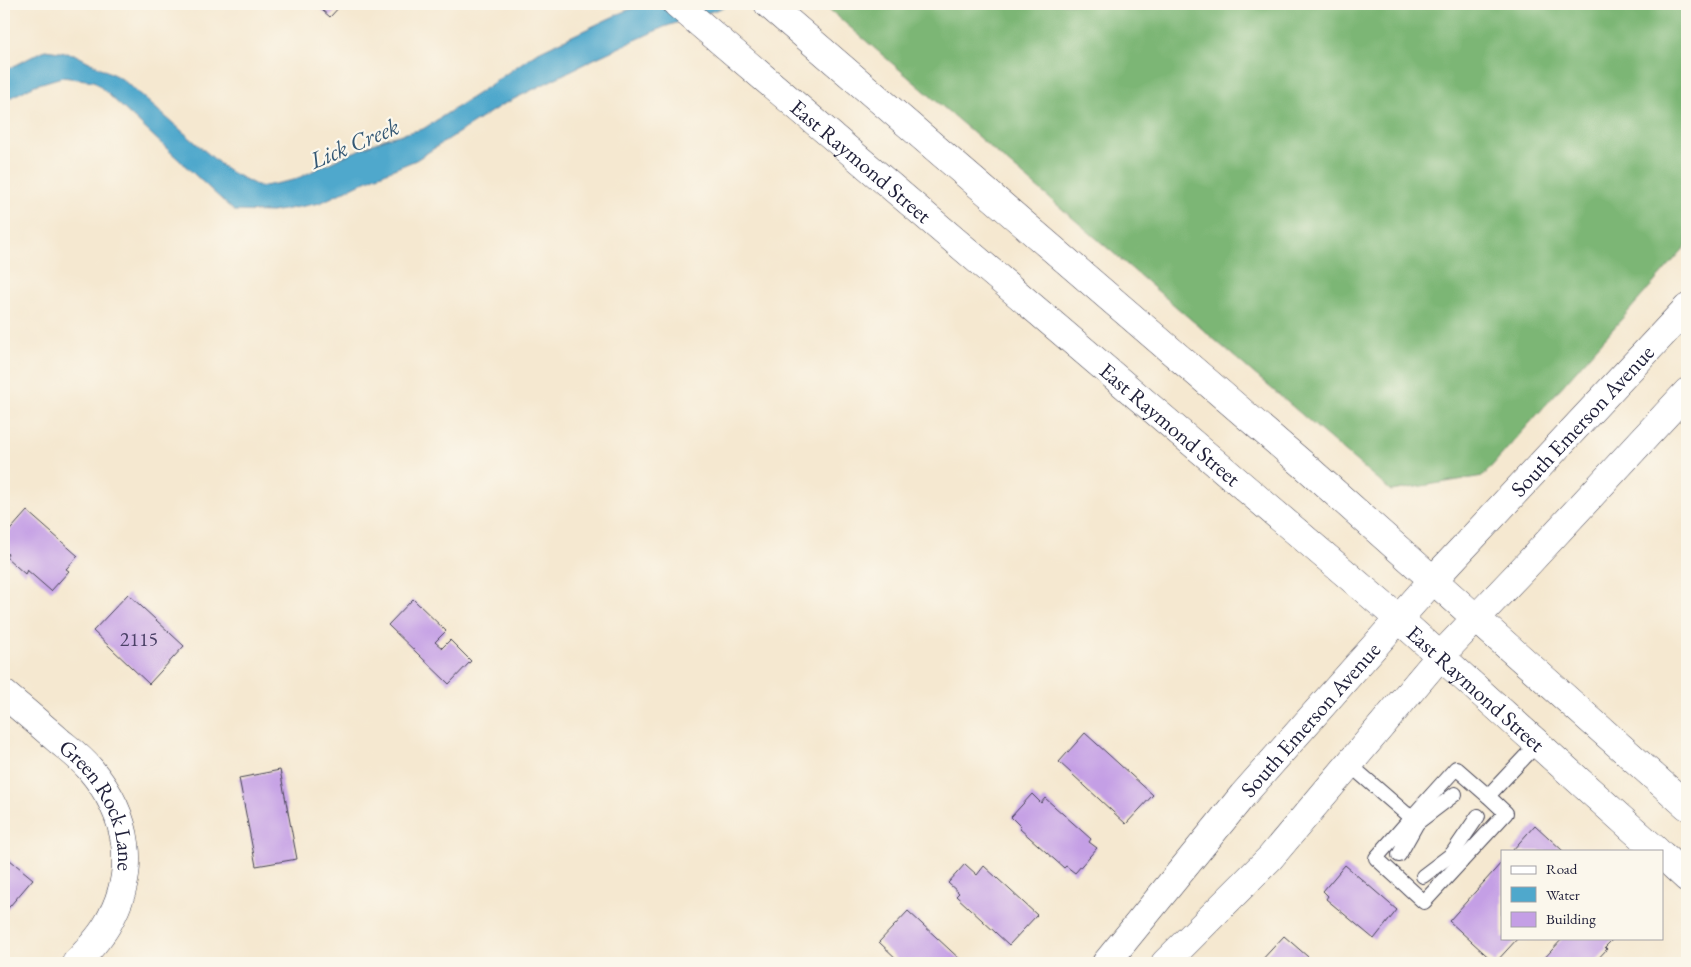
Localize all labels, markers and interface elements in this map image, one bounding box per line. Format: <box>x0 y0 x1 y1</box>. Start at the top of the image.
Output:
street label: East Raymond Street <box>785 93 938 229</box>
water label: Lick Creek <box>304 110 404 176</box>
street label: South Emerson Avenue <box>1504 338 1660 503</box>
street label: East Raymond Street <box>1094 356 1247 493</box>
street label: East Raymond Street <box>1401 618 1551 758</box>
house number: 2115 <box>120 626 158 652</box>
street label: South Emerson Avenue <box>1234 635 1387 803</box>
street label: Green Rock Lane <box>53 733 141 872</box>
legend <box>1501 850 1664 940</box>
text: Road <box>1546 859 1578 878</box>
text: Water <box>1546 885 1580 904</box>
text: Building <box>1546 909 1596 928</box>

